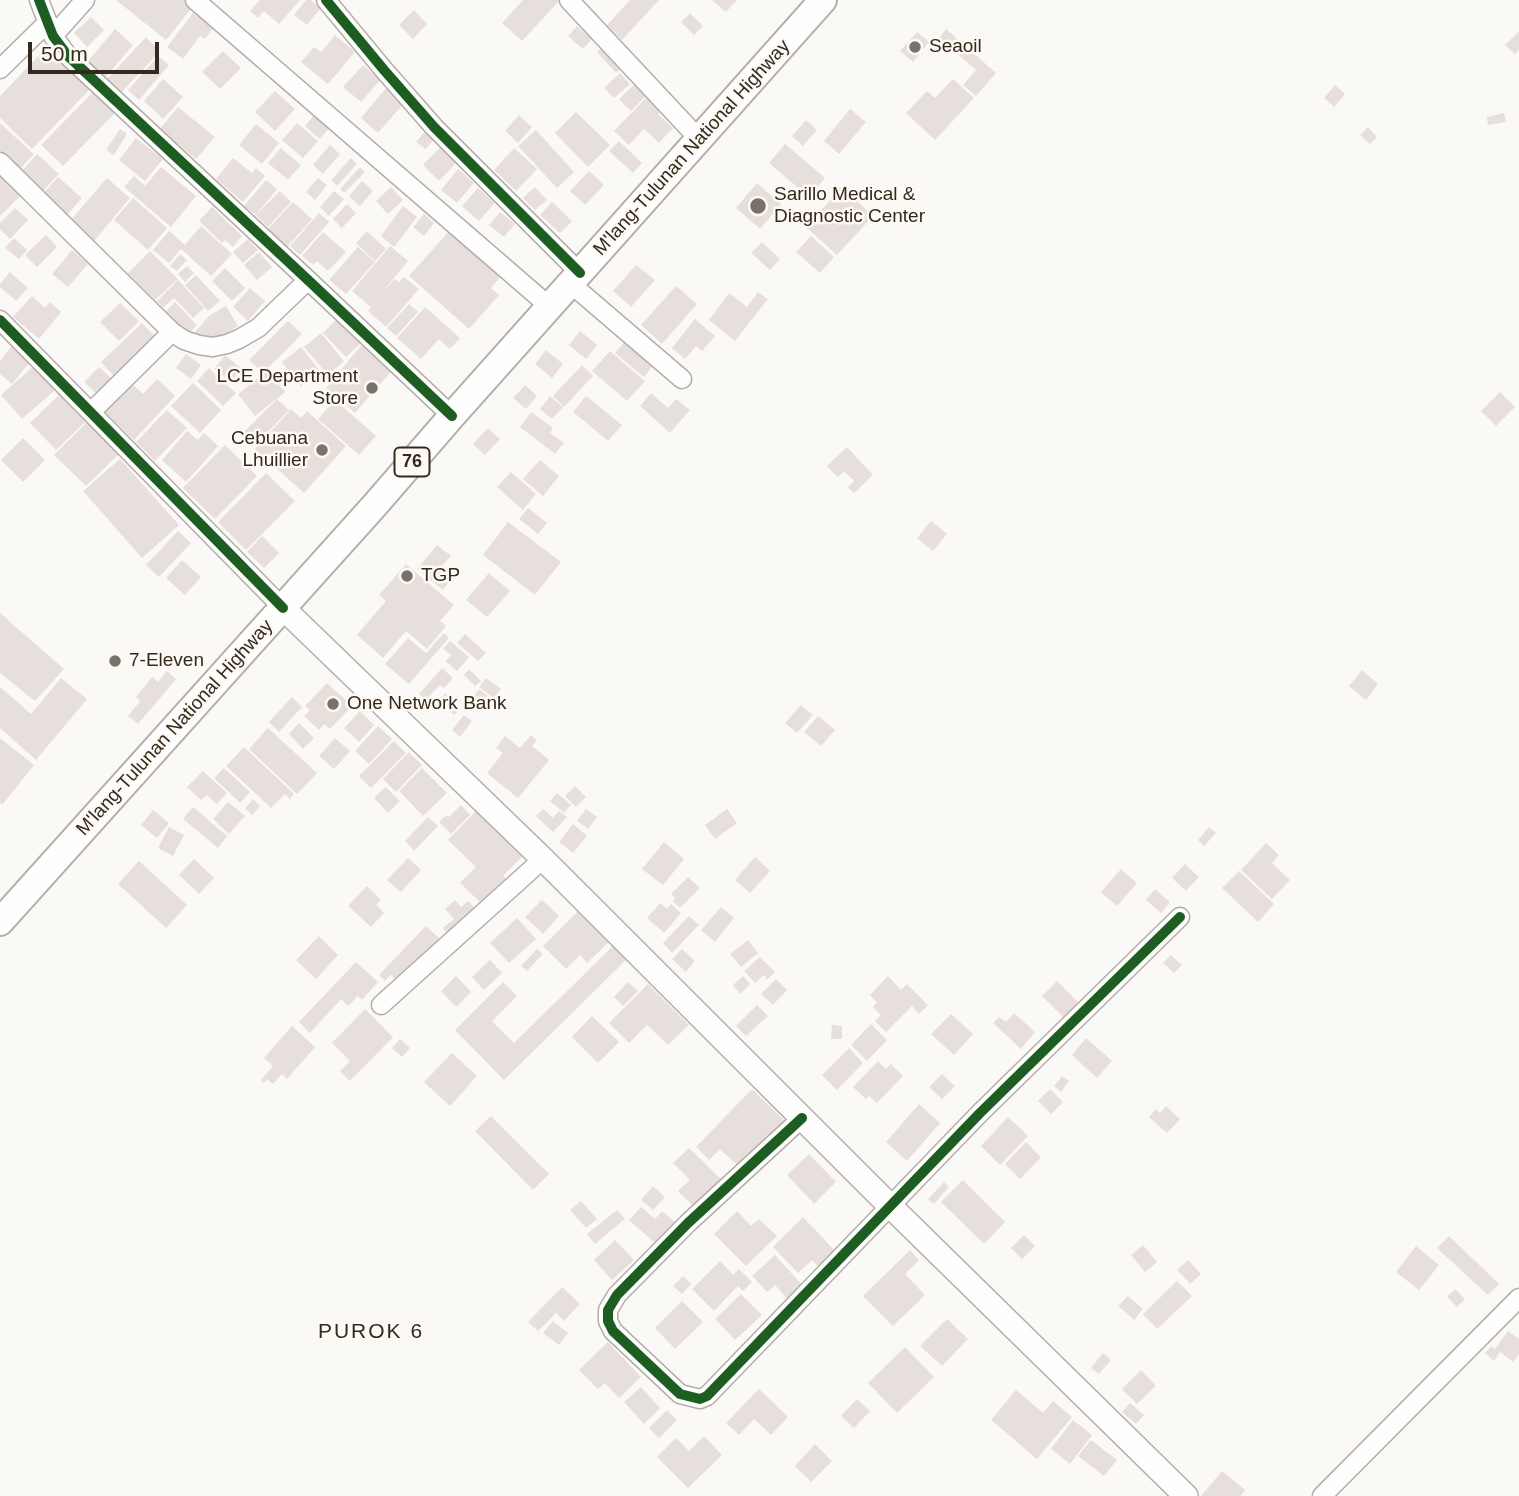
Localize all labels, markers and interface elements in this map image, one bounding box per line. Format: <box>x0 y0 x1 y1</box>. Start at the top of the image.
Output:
scale bar <box>32 28 163 72</box>
street label: M'lang-Tulunan National Highway <box>589 35 795 261</box>
place label: Seaoil <box>929 36 982 58</box>
marker: Seaoil <box>907 39 923 55</box>
text: 50 m <box>41 42 88 65</box>
place label: Sarillo Medical & Diagnostic Center <box>774 184 925 228</box>
marker: Sarillo Medical & Diagnostic Center <box>748 196 768 216</box>
place label: LCE Department Store <box>216 366 358 410</box>
marker: LCE Department Store <box>364 380 380 396</box>
place label: Cebuana Lhuillier <box>231 428 308 472</box>
marker: Cebuana Lhuillier <box>314 442 330 458</box>
road number: 76 <box>394 448 430 476</box>
place label: TGP <box>421 565 460 587</box>
marker: TGP <box>399 568 415 584</box>
street label: M'lang-Tulunan National Highway <box>72 615 278 841</box>
place label: 7-Eleven <box>129 650 204 672</box>
marker: 7-Eleven <box>107 653 123 669</box>
place label: One Network Bank <box>347 693 506 715</box>
marker: One Network Bank <box>325 696 341 712</box>
district label: PUROK 6 <box>319 1319 423 1345</box>

